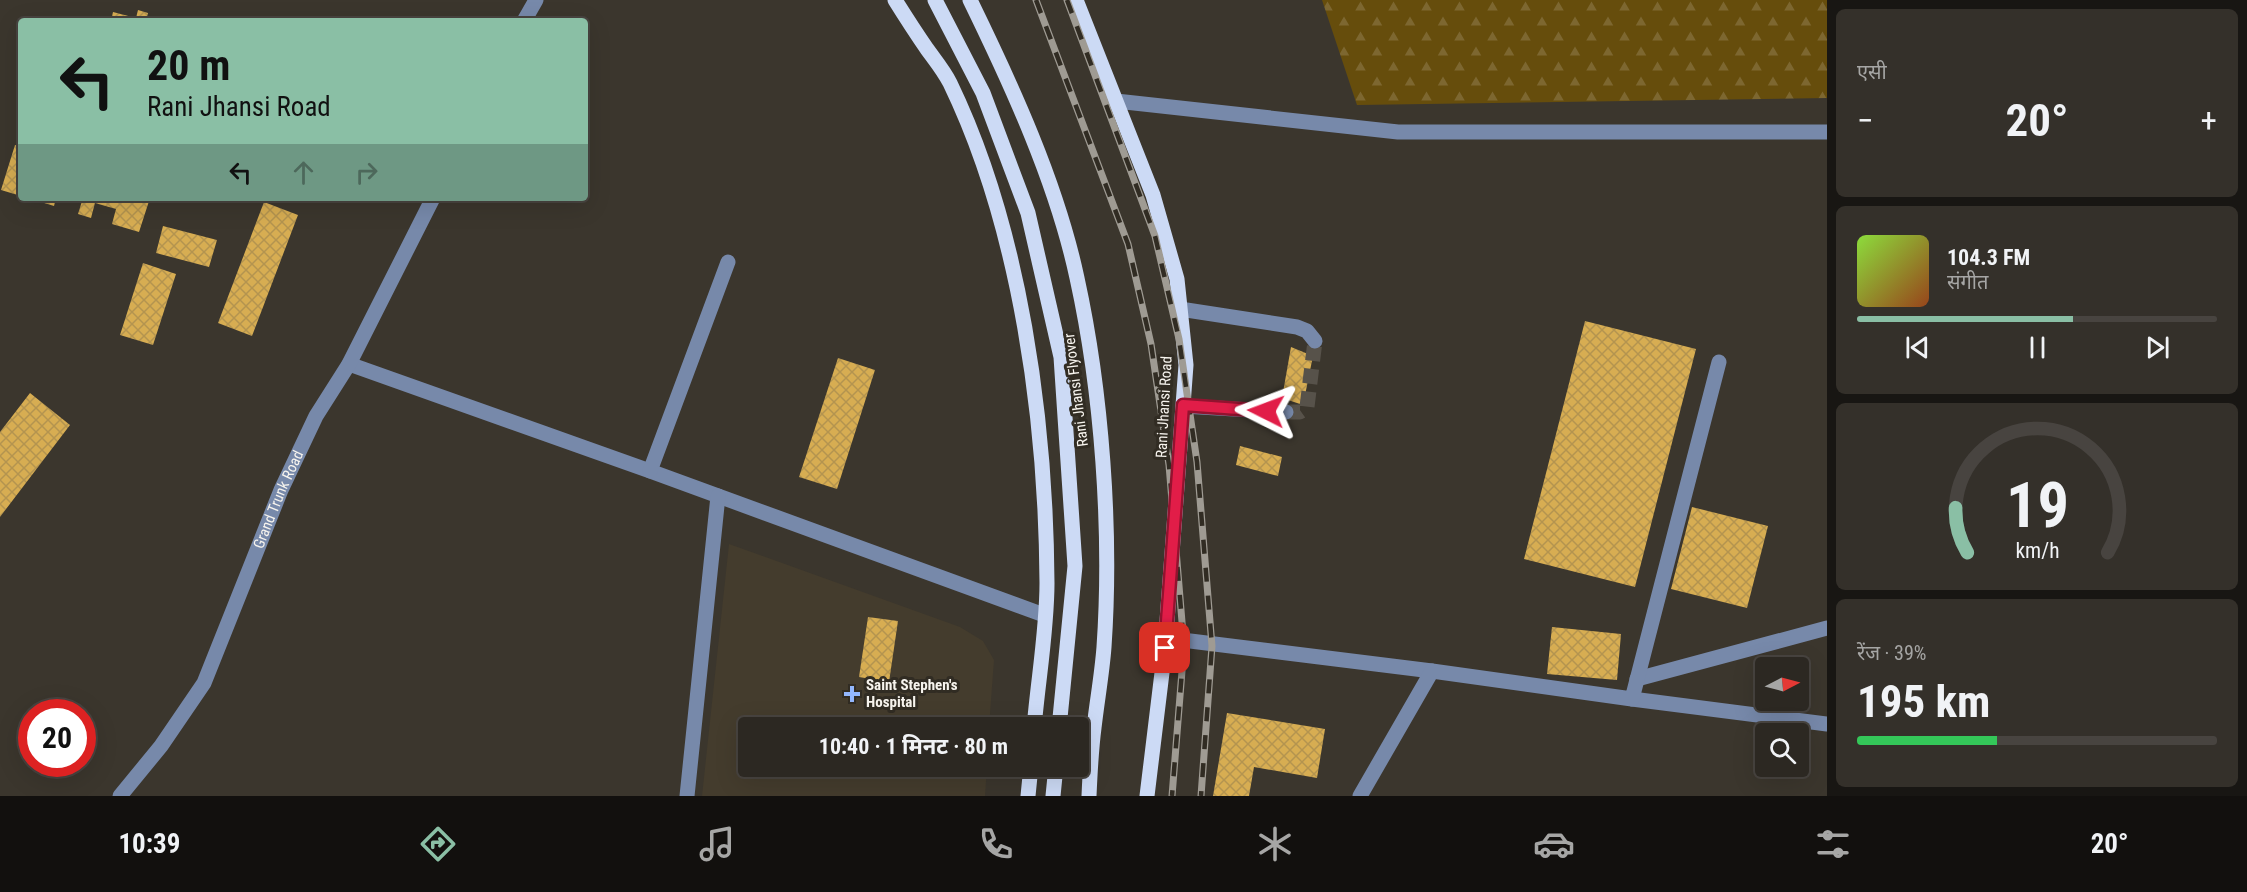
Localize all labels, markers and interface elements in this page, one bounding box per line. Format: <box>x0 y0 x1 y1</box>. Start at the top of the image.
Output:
text: 20 m <box>147 41 230 90</box>
icon: left <box>48 42 126 120</box>
text: एसी <box>1857 60 1887 84</box>
text: Rani Jhansi Road <box>147 91 331 123</box>
text: 20° <box>2006 94 2069 147</box>
text: − <box>1857 101 1874 140</box>
text: + <box>2201 101 2217 140</box>
icon: left <box>224 156 257 189</box>
icon: ahead <box>287 156 320 189</box>
icon: right <box>350 156 383 189</box>
text: 104.3 FM <box>1947 245 2030 270</box>
text: संगीत <box>1947 270 1988 294</box>
icon: previous <box>1901 331 1934 364</box>
icon: pause <box>2021 331 2054 364</box>
icon: next <box>2141 331 2174 364</box>
street label: Rani Jhansi Flyover <box>1060 332 1092 448</box>
street label: Rani Jhansi Road <box>1152 356 1176 458</box>
position arrow <box>1234 379 1298 443</box>
street label: Grand Trunk Road <box>250 448 307 551</box>
text: 19 <box>2005 470 2069 543</box>
text: km/h <box>2015 539 2059 564</box>
pin <box>1139 622 1190 673</box>
icon: arrive <box>1148 631 1181 664</box>
text: रेंज · 39% <box>1857 641 1926 665</box>
north arrow <box>1755 657 1809 711</box>
map controls <box>1755 657 1809 777</box>
text: 195 km <box>1857 675 1990 728</box>
place label: Saint Stephen's Hospital <box>866 676 958 711</box>
marker: Saint Stephen's Hospital <box>843 685 861 703</box>
speed limit sign: 20 <box>18 699 96 777</box>
button: search <box>1755 723 1809 777</box>
text: 10:40 · 1 मिनट · 80 m <box>819 734 1008 759</box>
icon: directions <box>417 823 459 865</box>
icon: music <box>696 823 738 865</box>
icon: phone <box>975 823 1017 865</box>
icon: climate <box>1254 823 1296 865</box>
icon: car <box>1533 823 1575 865</box>
icon: filters <box>1812 823 1854 865</box>
text: 10:39 <box>118 828 180 860</box>
text: 20° <box>2091 828 2128 860</box>

